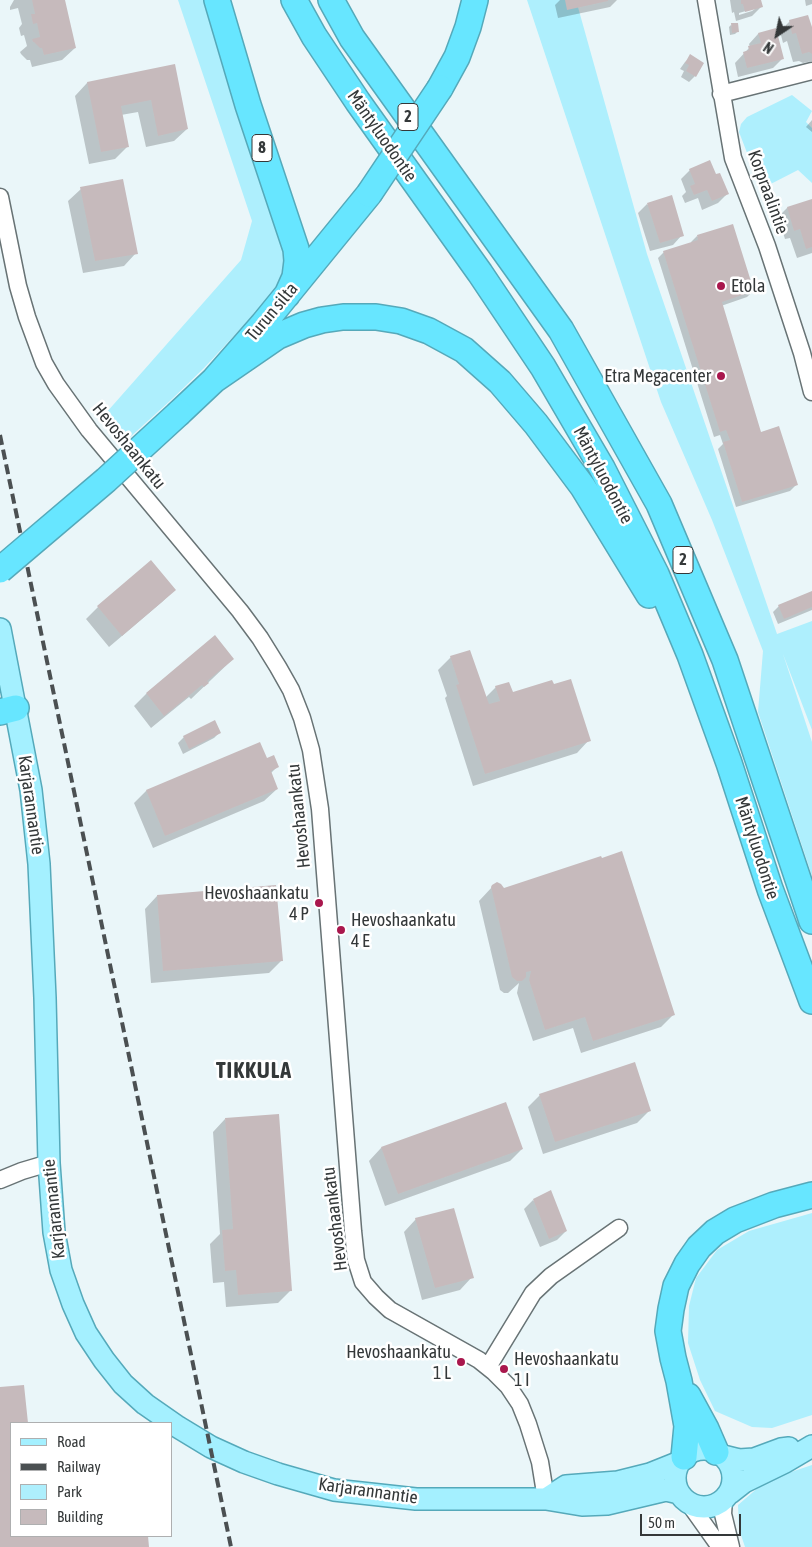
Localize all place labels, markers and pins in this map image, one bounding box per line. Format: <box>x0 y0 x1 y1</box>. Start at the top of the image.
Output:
place label: Etola <box>731 275 765 297</box>
marker: Etola <box>715 280 727 292</box>
place label: Etra Megacenter <box>604 365 711 387</box>
marker: Etra Megacenter <box>715 370 727 382</box>
place label: Hevoshaankatu 4 P <box>204 882 309 924</box>
marker: Hevoshaankatu 4 P <box>313 897 325 909</box>
place label: Hevoshaankatu 4 E <box>351 909 456 952</box>
marker: Hevoshaankatu 4 E <box>335 924 347 936</box>
place label: Hevoshaankatu 1 L <box>346 1341 451 1384</box>
place label: Hevoshaankatu 1 I <box>514 1348 619 1390</box>
marker: Hevoshaankatu 1 L <box>455 1356 467 1368</box>
marker: Hevoshaankatu 1 I <box>498 1363 510 1375</box>

